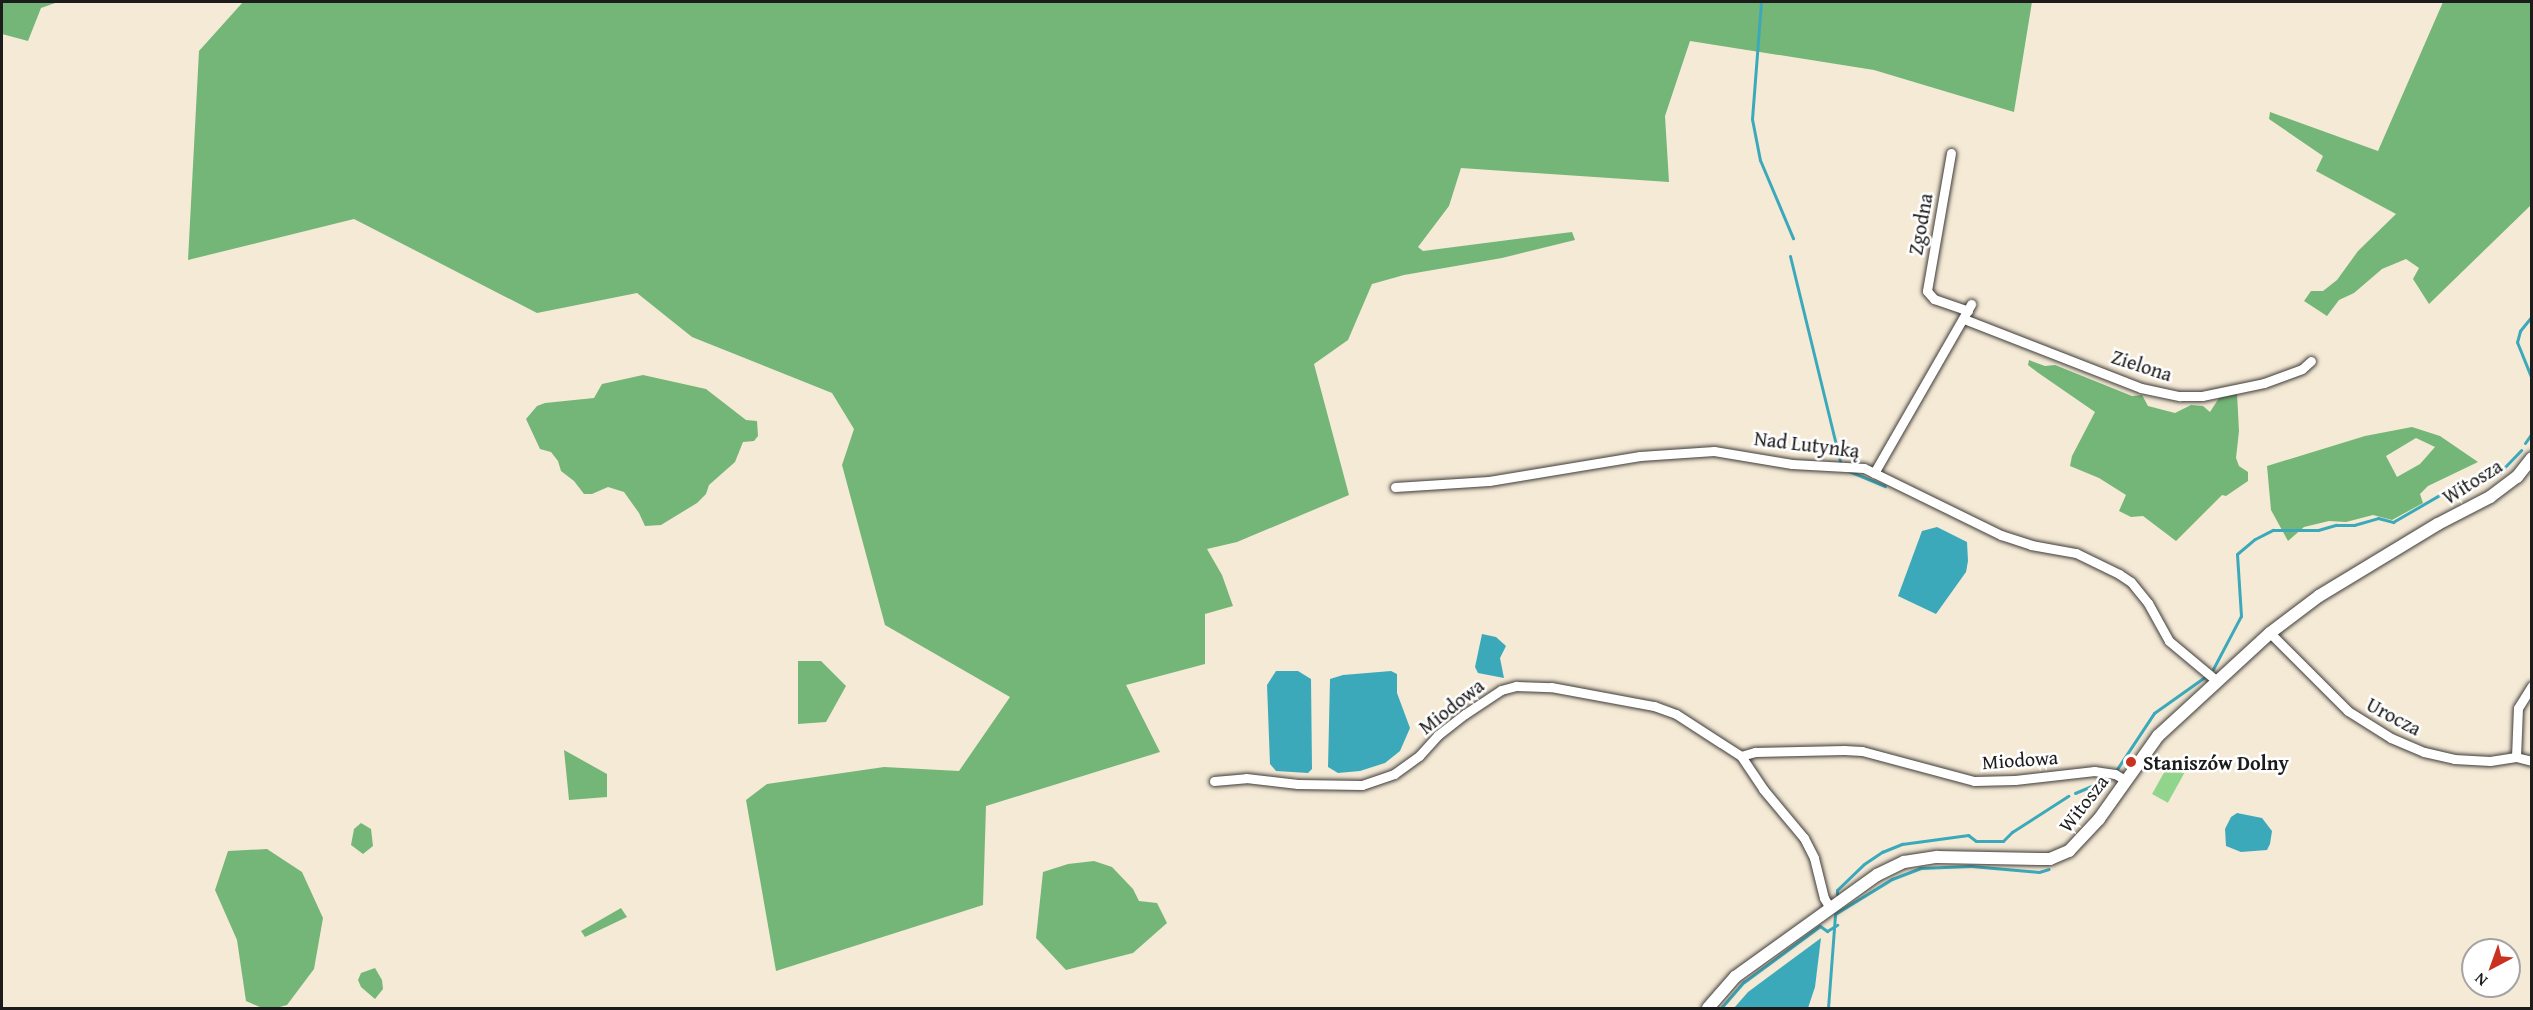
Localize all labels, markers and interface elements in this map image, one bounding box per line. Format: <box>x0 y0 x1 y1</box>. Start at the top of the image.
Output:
street label: Zgodna <box>1903 191 1937 257</box>
street label: Zielona <box>2109 344 2175 386</box>
street label: Nad Lutynką <box>1753 426 1861 462</box>
street label: Witosza <box>2438 453 2506 509</box>
street label: Miodowa <box>1414 673 1488 739</box>
street label: Urocza <box>2363 692 2425 740</box>
street label: Miodowa <box>1981 744 2059 774</box>
place label: Staniszów Dolny <box>2143 750 2289 774</box>
marker: Staniszów Dolny <box>2124 755 2138 769</box>
street label: Witosza <box>2053 770 2113 836</box>
north arrow <box>2461 938 2521 998</box>
text: N <box>2469 968 2492 993</box>

